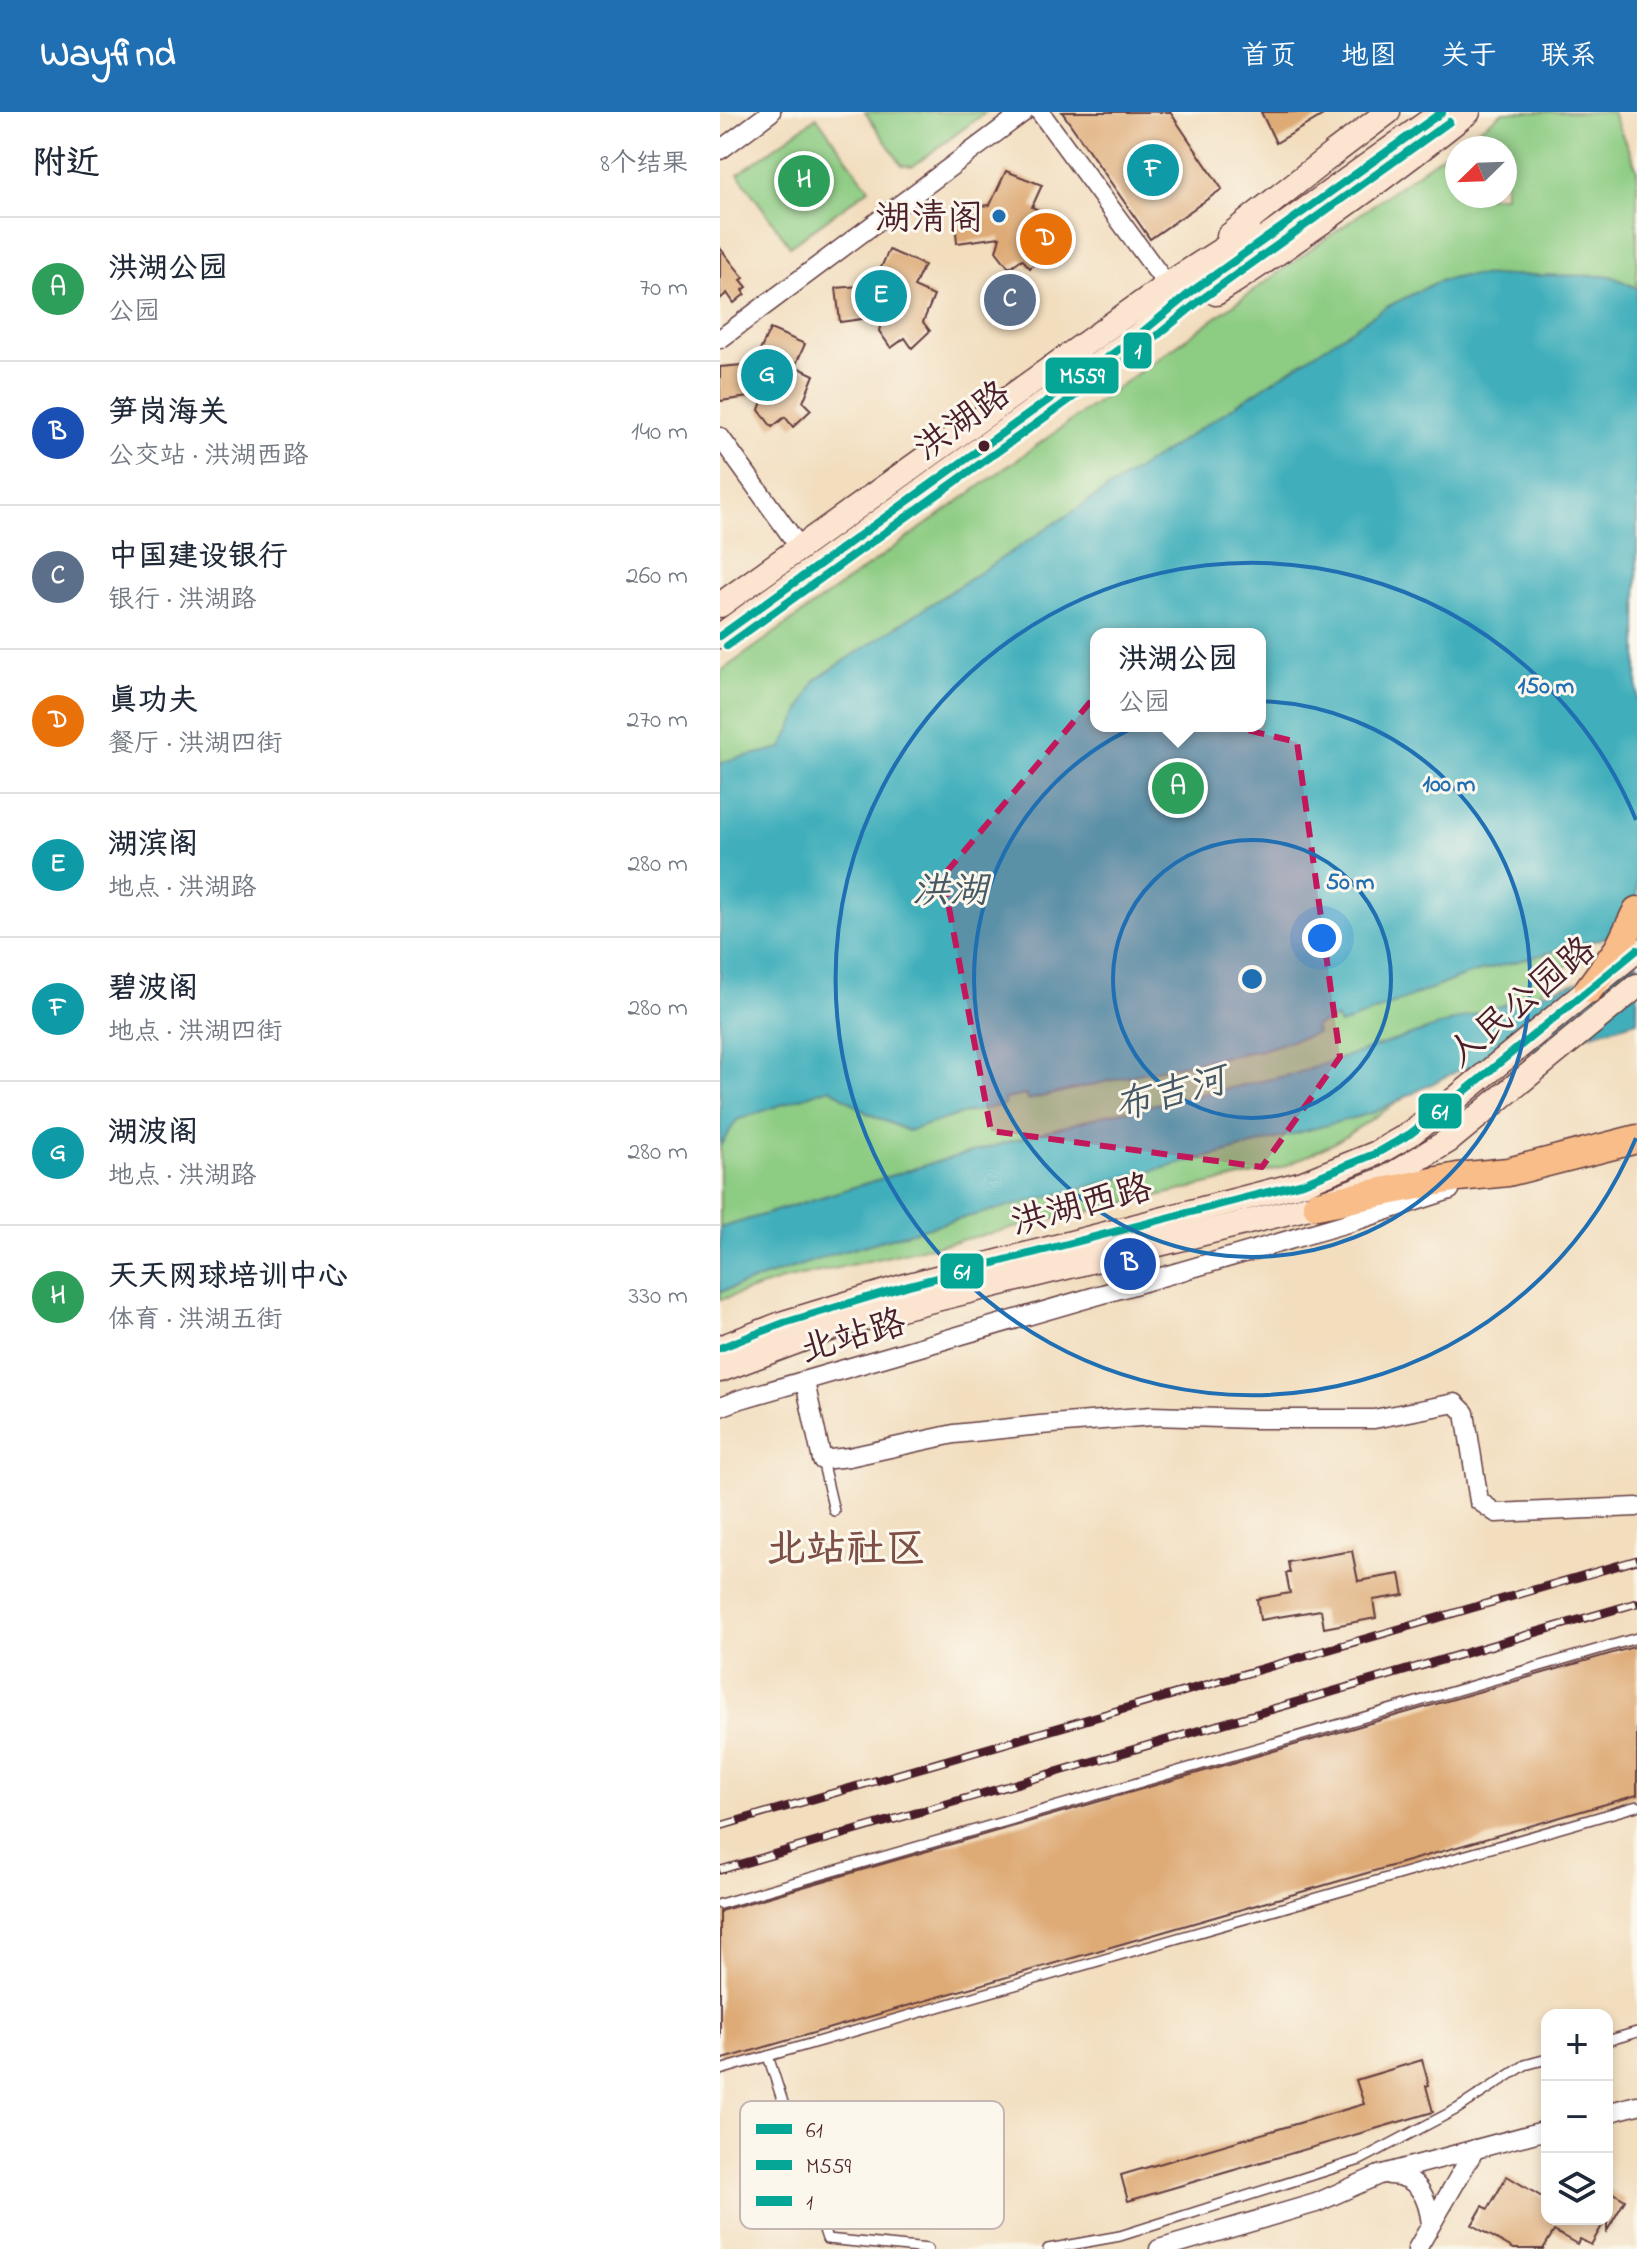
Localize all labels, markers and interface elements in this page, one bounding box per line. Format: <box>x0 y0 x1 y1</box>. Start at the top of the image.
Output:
text: Wayfind <box>40 28 176 84</box>
text: 首页 <box>1241 37 1297 78</box>
text: 地图 <box>1341 37 1397 78</box>
text: 关于 <box>1441 37 1497 78</box>
text: 联系 <box>1541 37 1597 78</box>
north arrow <box>1445 136 1517 208</box>
text: 附近 <box>32 140 100 190</box>
pin: F <box>1127 140 1179 200</box>
text: 8个结果 <box>600 146 688 184</box>
pin: H <box>778 151 830 211</box>
place label: 湖清阁 <box>875 194 983 247</box>
marker: 湖清阁 <box>990 207 1008 225</box>
pin: D <box>1020 209 1072 269</box>
text: 洪湖公园 <box>108 248 228 292</box>
pin: E <box>855 266 907 326</box>
text: A <box>50 270 66 308</box>
text: 70 m <box>639 270 688 308</box>
pin: C <box>984 270 1036 330</box>
text: 公园 <box>108 294 160 332</box>
line badge: 1 <box>1122 331 1153 370</box>
text: 1 <box>1135 337 1142 369</box>
pin: G <box>741 345 793 405</box>
line badge: M559 <box>1044 356 1120 395</box>
text: M559 <box>1059 362 1105 394</box>
street label: 洪湖路 <box>904 369 1023 476</box>
text: 笋岗海关 <box>108 392 228 436</box>
text: B <box>49 414 67 452</box>
text: 140 m <box>631 414 688 452</box>
text: 公交站 · 洪湖西路 <box>108 438 309 476</box>
unlabelled marker <box>976 438 992 454</box>
text: 中国建设银行 <box>108 536 288 580</box>
text: C <box>51 558 65 596</box>
text: 260 m <box>626 558 688 596</box>
text: 银行 · 洪湖路 <box>108 582 257 620</box>
popup <box>1090 628 1266 732</box>
text: 洪湖公园 <box>1118 639 1238 683</box>
text: 150 m <box>1518 670 1575 705</box>
text: 真功夫 <box>108 680 198 724</box>
text: 公园 <box>1118 685 1170 723</box>
text: D <box>48 702 68 740</box>
text: 270 m <box>626 702 688 740</box>
text: 餐厅 · 洪湖四街 <box>108 726 283 764</box>
pin: A <box>1152 758 1204 818</box>
text: 100 m <box>1423 768 1476 803</box>
text: 湖滨阁 <box>108 824 198 868</box>
text: E <box>50 846 66 884</box>
text: 280 m <box>627 846 688 884</box>
water label: 洪湖 <box>912 865 992 921</box>
text: 50 m <box>1326 866 1375 901</box>
text: 地点 · 洪湖路 <box>108 870 257 908</box>
your location <box>1302 918 1342 958</box>
street label: 人民公园路 <box>1437 925 1609 1082</box>
centre of rings <box>1238 965 1266 993</box>
text: 碧波阁 <box>108 968 198 1012</box>
text: F <box>50 990 66 1028</box>
text: 280 m <box>627 990 688 1028</box>
text: 地点 · 洪湖四街 <box>108 1014 283 1052</box>
water label: 布吉河 <box>1109 1053 1239 1138</box>
line badge: 61 <box>1417 1092 1463 1130</box>
text: 61 <box>1432 1098 1448 1130</box>
text: 湖波阁 <box>108 1112 198 1156</box>
text: G <box>50 1134 66 1172</box>
text: 280 m <box>627 1134 688 1172</box>
text: 地点 · 洪湖路 <box>108 1158 257 1196</box>
street label: 洪湖西路 <box>1006 1163 1159 1252</box>
pin: B <box>1104 1234 1156 1294</box>
line badge: 61 <box>939 1252 985 1290</box>
text: 天天网球培训中心 <box>108 1256 348 1300</box>
text: 61 <box>954 1258 970 1290</box>
text: H <box>50 1278 66 1316</box>
text: 330 m <box>629 1278 688 1316</box>
street label: 北站路 <box>794 1298 912 1379</box>
text: 体育 · 洪湖五街 <box>108 1302 283 1340</box>
district label: 北站社区 <box>766 1522 926 1581</box>
map controls <box>1541 2009 1613 2225</box>
button: + <box>1541 2009 1613 2081</box>
button: − <box>1541 2081 1613 2153</box>
legend <box>740 2101 1004 2229</box>
text: 61 <box>806 2116 823 2148</box>
text: M559 <box>806 2152 852 2184</box>
button: layers <box>1541 2153 1613 2225</box>
text: 1 <box>806 2188 813 2220</box>

